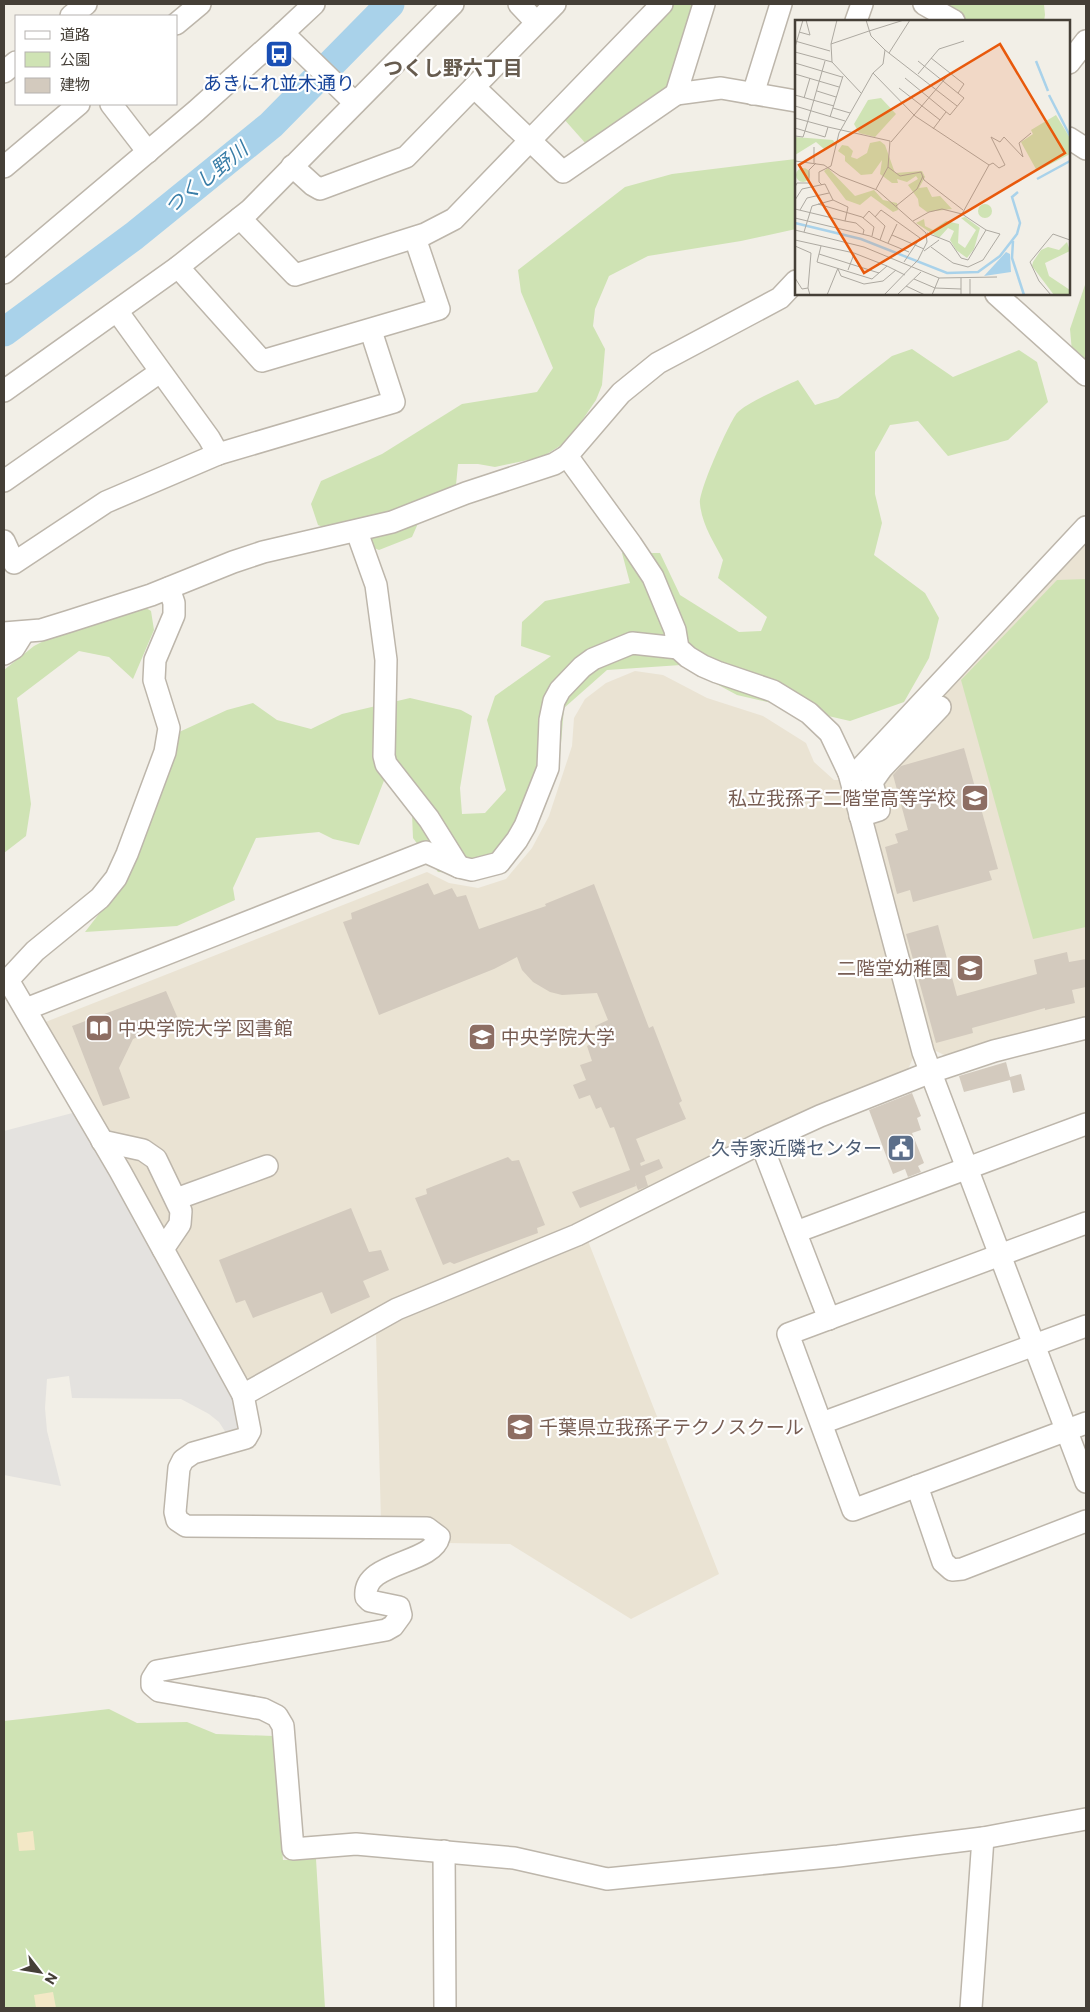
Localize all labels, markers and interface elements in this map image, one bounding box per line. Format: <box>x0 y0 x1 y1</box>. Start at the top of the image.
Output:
legend <box>15 15 178 105</box>
inset map <box>795 20 1070 295</box>
text: 道路 <box>60 25 90 43</box>
bus stop icon: あきにれ並木通り <box>264 39 294 69</box>
text: 公園 <box>60 50 90 68</box>
district label: つくし野六丁目 <box>383 55 523 79</box>
place label: あきにれ並木通り <box>203 71 355 94</box>
text: 建物 <box>60 75 90 93</box>
water label: つくし野川 <box>159 135 253 218</box>
school or university icon: 私立我孫子二階堂高等学校 <box>960 783 990 813</box>
place label: 私立我孫子二階堂高等学校 <box>728 786 956 809</box>
school or university icon: 二階堂幼稚園 <box>955 953 985 983</box>
place label: 二階堂幼稚園 <box>837 956 951 979</box>
library icon: 中央学院大学 図書館 <box>84 1013 114 1043</box>
place label: 中央学院大学 図書館 <box>118 1016 293 1039</box>
school or university icon: 中央学院大学 <box>467 1022 497 1052</box>
place label: 中央学院大学 <box>501 1025 615 1048</box>
public building icon: 久寺家近隣センター <box>886 1133 916 1163</box>
place label: 久寺家近隣センター <box>711 1136 882 1159</box>
school or university icon: 千葉県立我孫子テクノスクール <box>505 1412 535 1442</box>
place label: 千葉県立我孫子テクノスクール <box>539 1415 804 1438</box>
north arrow <box>15 1947 65 1997</box>
text: N <box>42 1970 62 1988</box>

